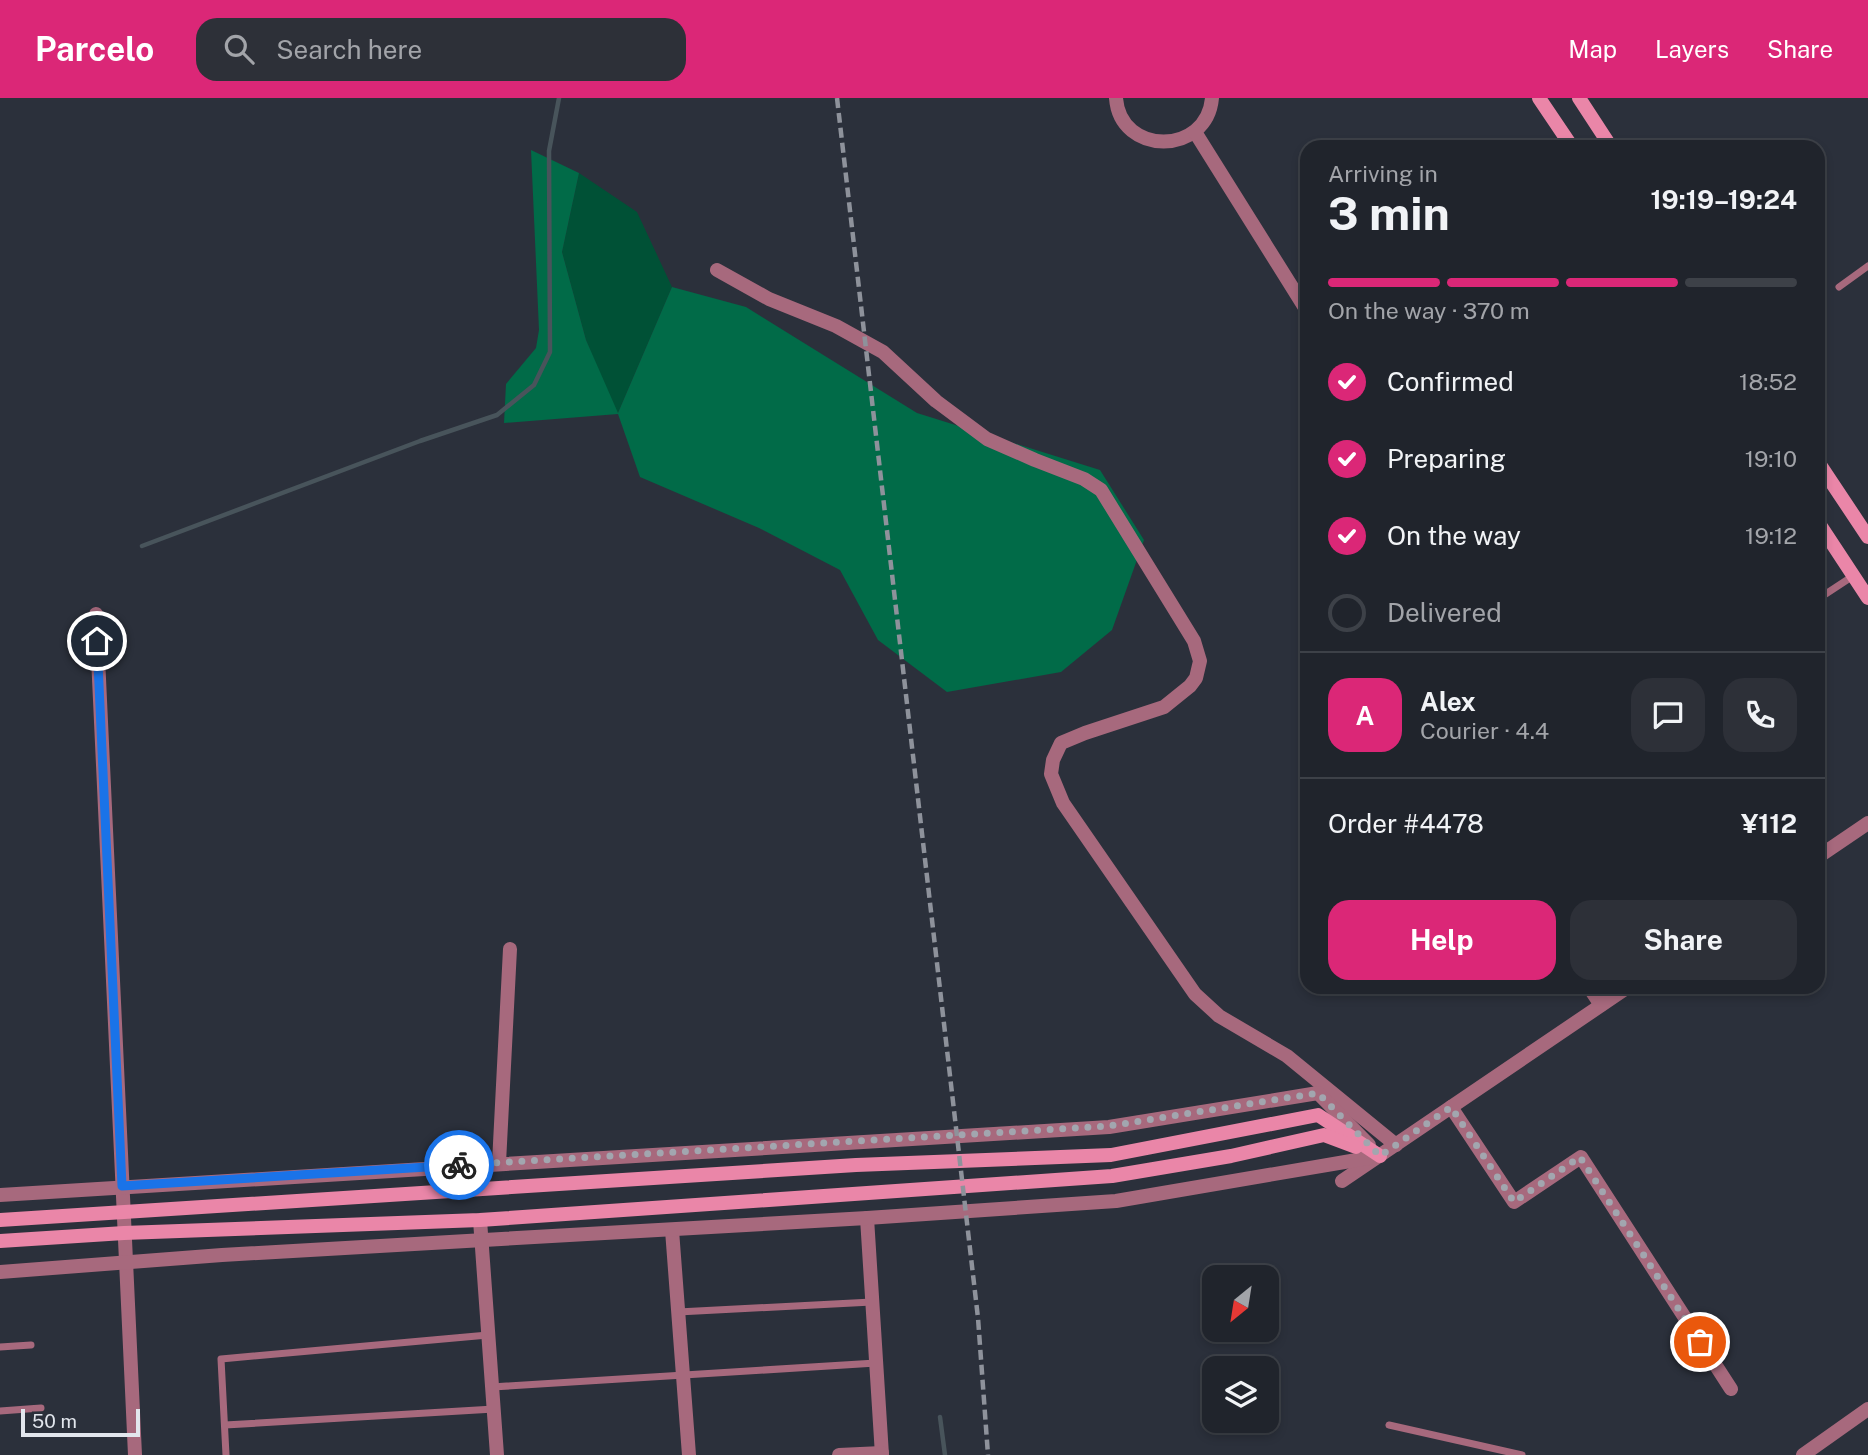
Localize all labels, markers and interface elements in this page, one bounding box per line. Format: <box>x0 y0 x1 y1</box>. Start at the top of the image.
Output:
search box <box>196 18 686 81</box>
text: Parcelo <box>35 30 154 68</box>
icon: search <box>220 30 258 68</box>
text: Search here <box>276 34 422 65</box>
text: Map <box>1568 35 1617 63</box>
text: Layers <box>1655 35 1729 63</box>
text: Share <box>1767 35 1833 63</box>
text: Arriving in <box>1328 160 1438 187</box>
text: 19:19–19:24 <box>1650 184 1797 215</box>
text: 3 min <box>1328 186 1450 240</box>
text: On the way · 370 m <box>1328 297 1530 324</box>
icon: check <box>1328 363 1366 401</box>
text: Confirmed <box>1387 366 1514 397</box>
text: 18:52 <box>1739 368 1797 395</box>
icon: check <box>1328 440 1366 478</box>
text: Preparing <box>1387 443 1506 474</box>
text: 19:10 <box>1745 445 1797 472</box>
icon: check <box>1328 517 1366 555</box>
text: On the way <box>1387 520 1521 551</box>
text: 19:12 <box>1745 522 1797 549</box>
text: Delivered <box>1387 597 1502 628</box>
pin <box>67 611 127 671</box>
icon: home <box>78 622 116 660</box>
button: chat <box>1631 678 1705 752</box>
button: phone <box>1723 678 1797 752</box>
text: Alex <box>1420 686 1476 717</box>
text: A <box>1356 700 1374 731</box>
text: Courier · 4.4 <box>1420 717 1549 744</box>
text: Order #4478 <box>1328 808 1484 839</box>
text: ¥112 <box>1741 808 1797 839</box>
button: Help <box>1328 900 1556 980</box>
button: Share <box>1570 900 1797 980</box>
courier <box>424 1130 494 1200</box>
icon: bike <box>440 1146 478 1184</box>
north arrow <box>1202 1265 1279 1342</box>
map controls <box>1202 1265 1279 1433</box>
pin <box>1670 1312 1730 1372</box>
icon: bag <box>1681 1323 1719 1361</box>
button: layers <box>1202 1356 1279 1433</box>
scale bar <box>21 1406 140 1438</box>
text: 50 m <box>32 1410 77 1432</box>

